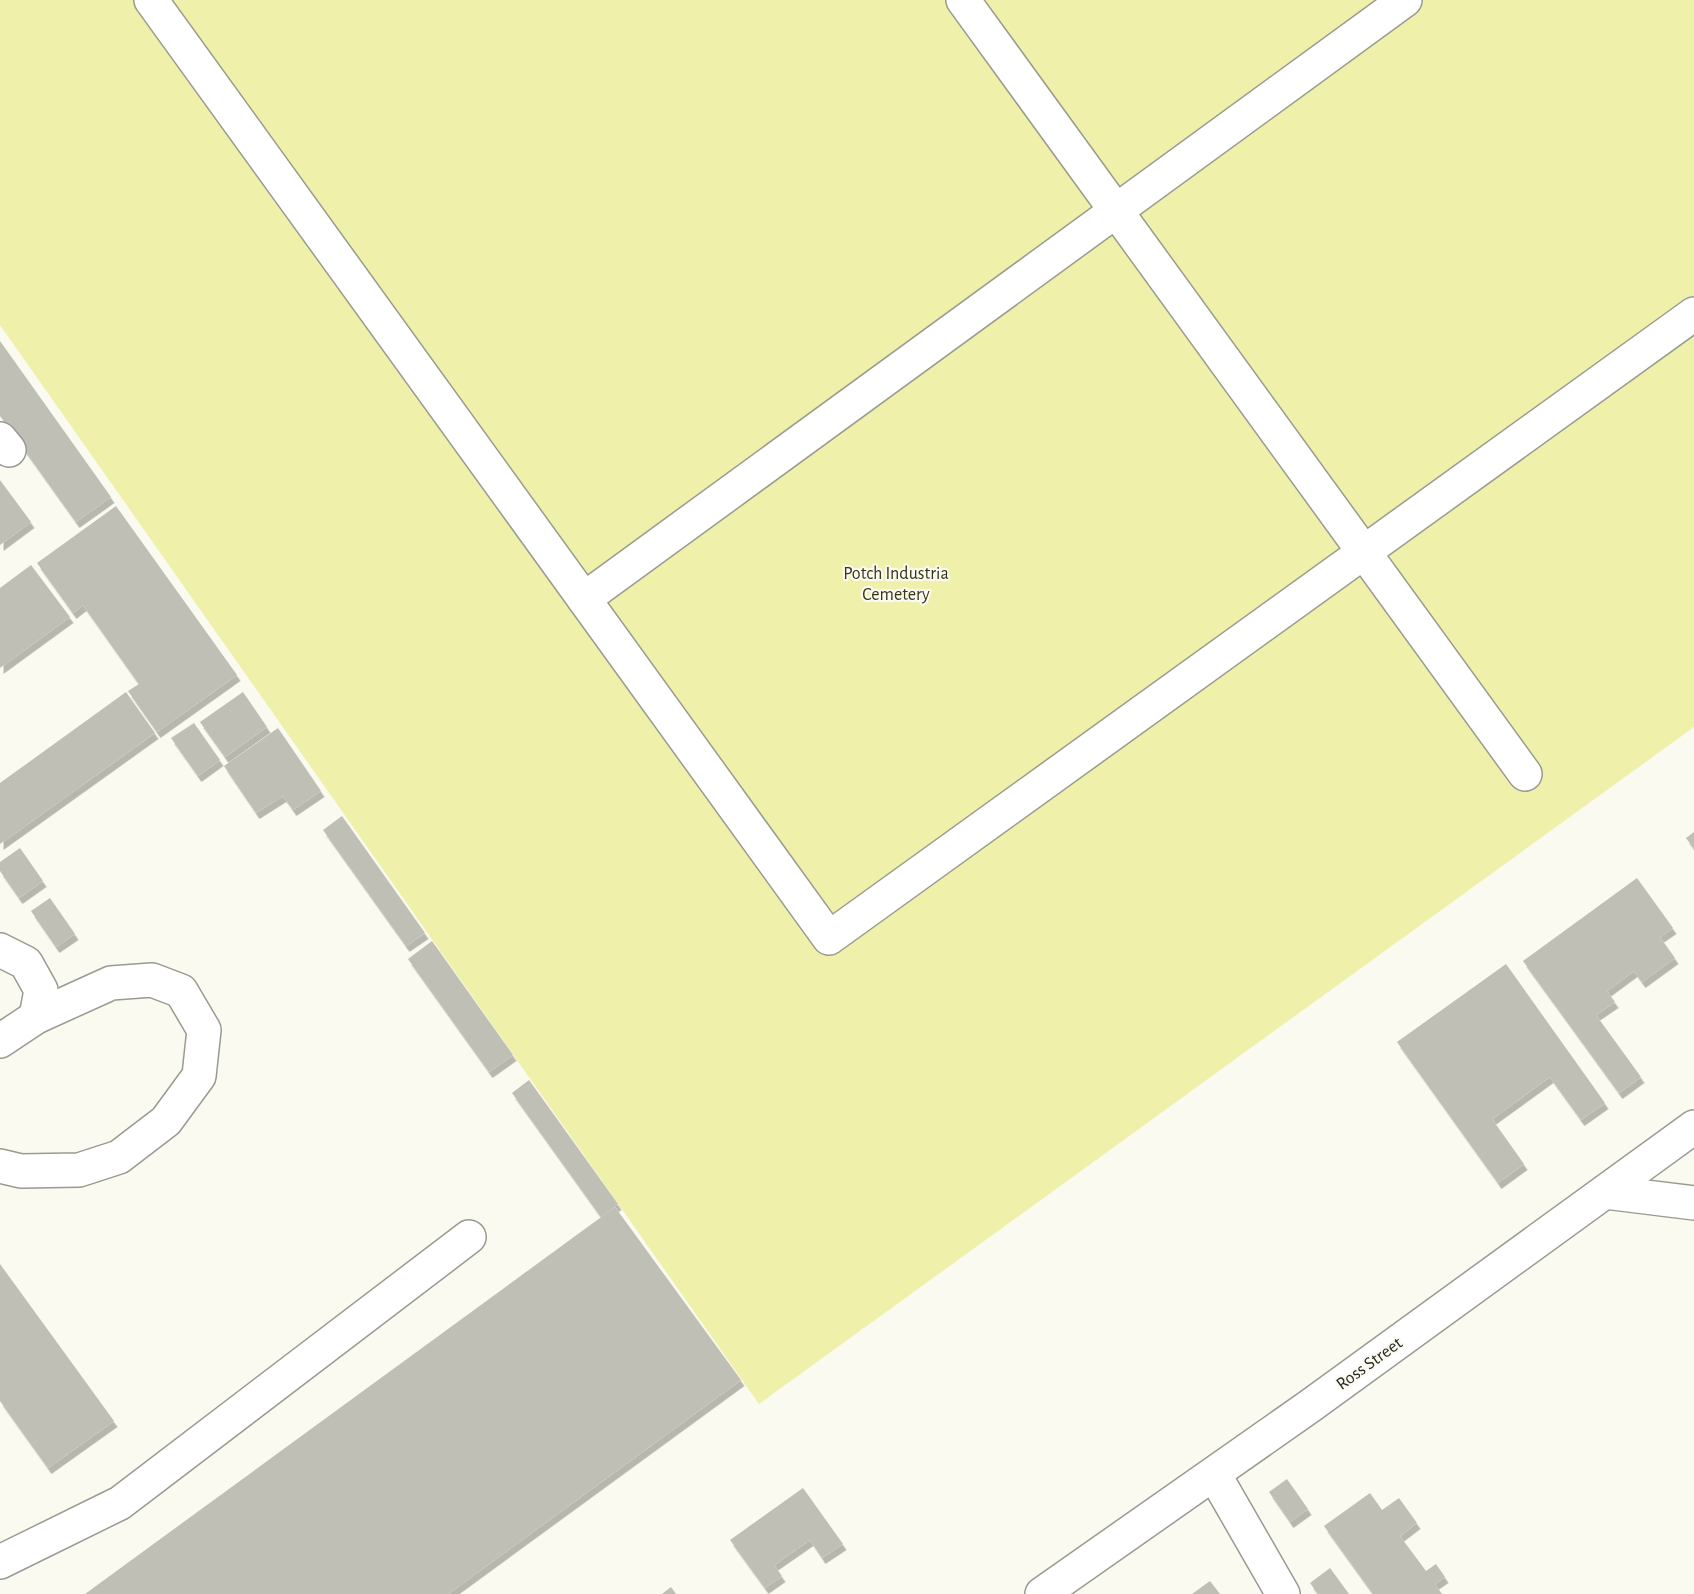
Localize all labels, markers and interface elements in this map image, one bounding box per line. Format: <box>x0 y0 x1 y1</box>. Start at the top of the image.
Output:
park label: Potch Industria Cemetery <box>843 565 949 604</box>
street label: Ross Street <box>1333 1334 1406 1394</box>

